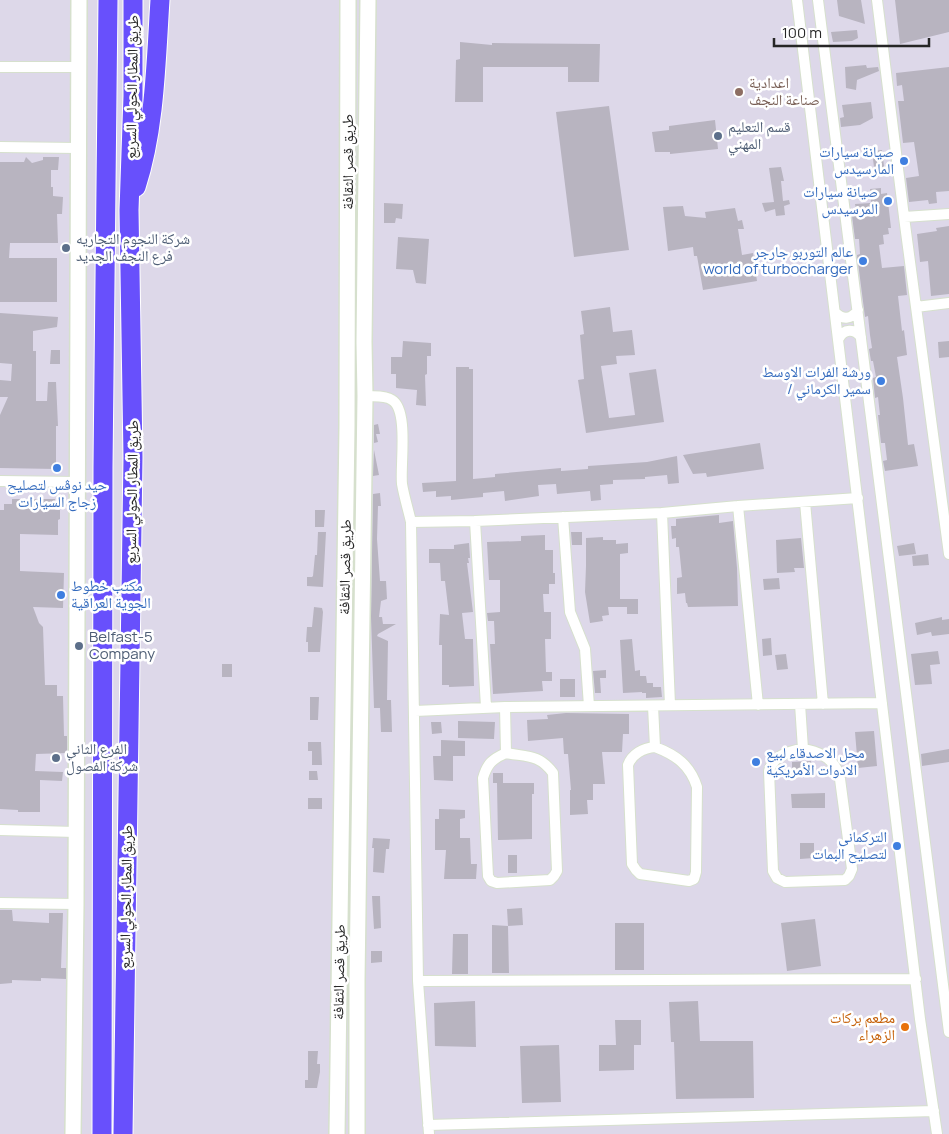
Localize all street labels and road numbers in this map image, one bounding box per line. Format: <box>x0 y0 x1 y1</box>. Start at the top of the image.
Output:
street label: طريق المطار الحولي السريع <box>120 15 145 159</box>
street label: طريق قصر الثقافة <box>337 114 358 210</box>
street label: طريق المطار الحولي السريع <box>120 420 145 564</box>
street label: طريق قصر الثقافة <box>333 519 356 615</box>
street label: طريق المطار الحولي السريع <box>114 825 139 969</box>
street label: طريق قصر الثقافة <box>327 924 350 1020</box>

